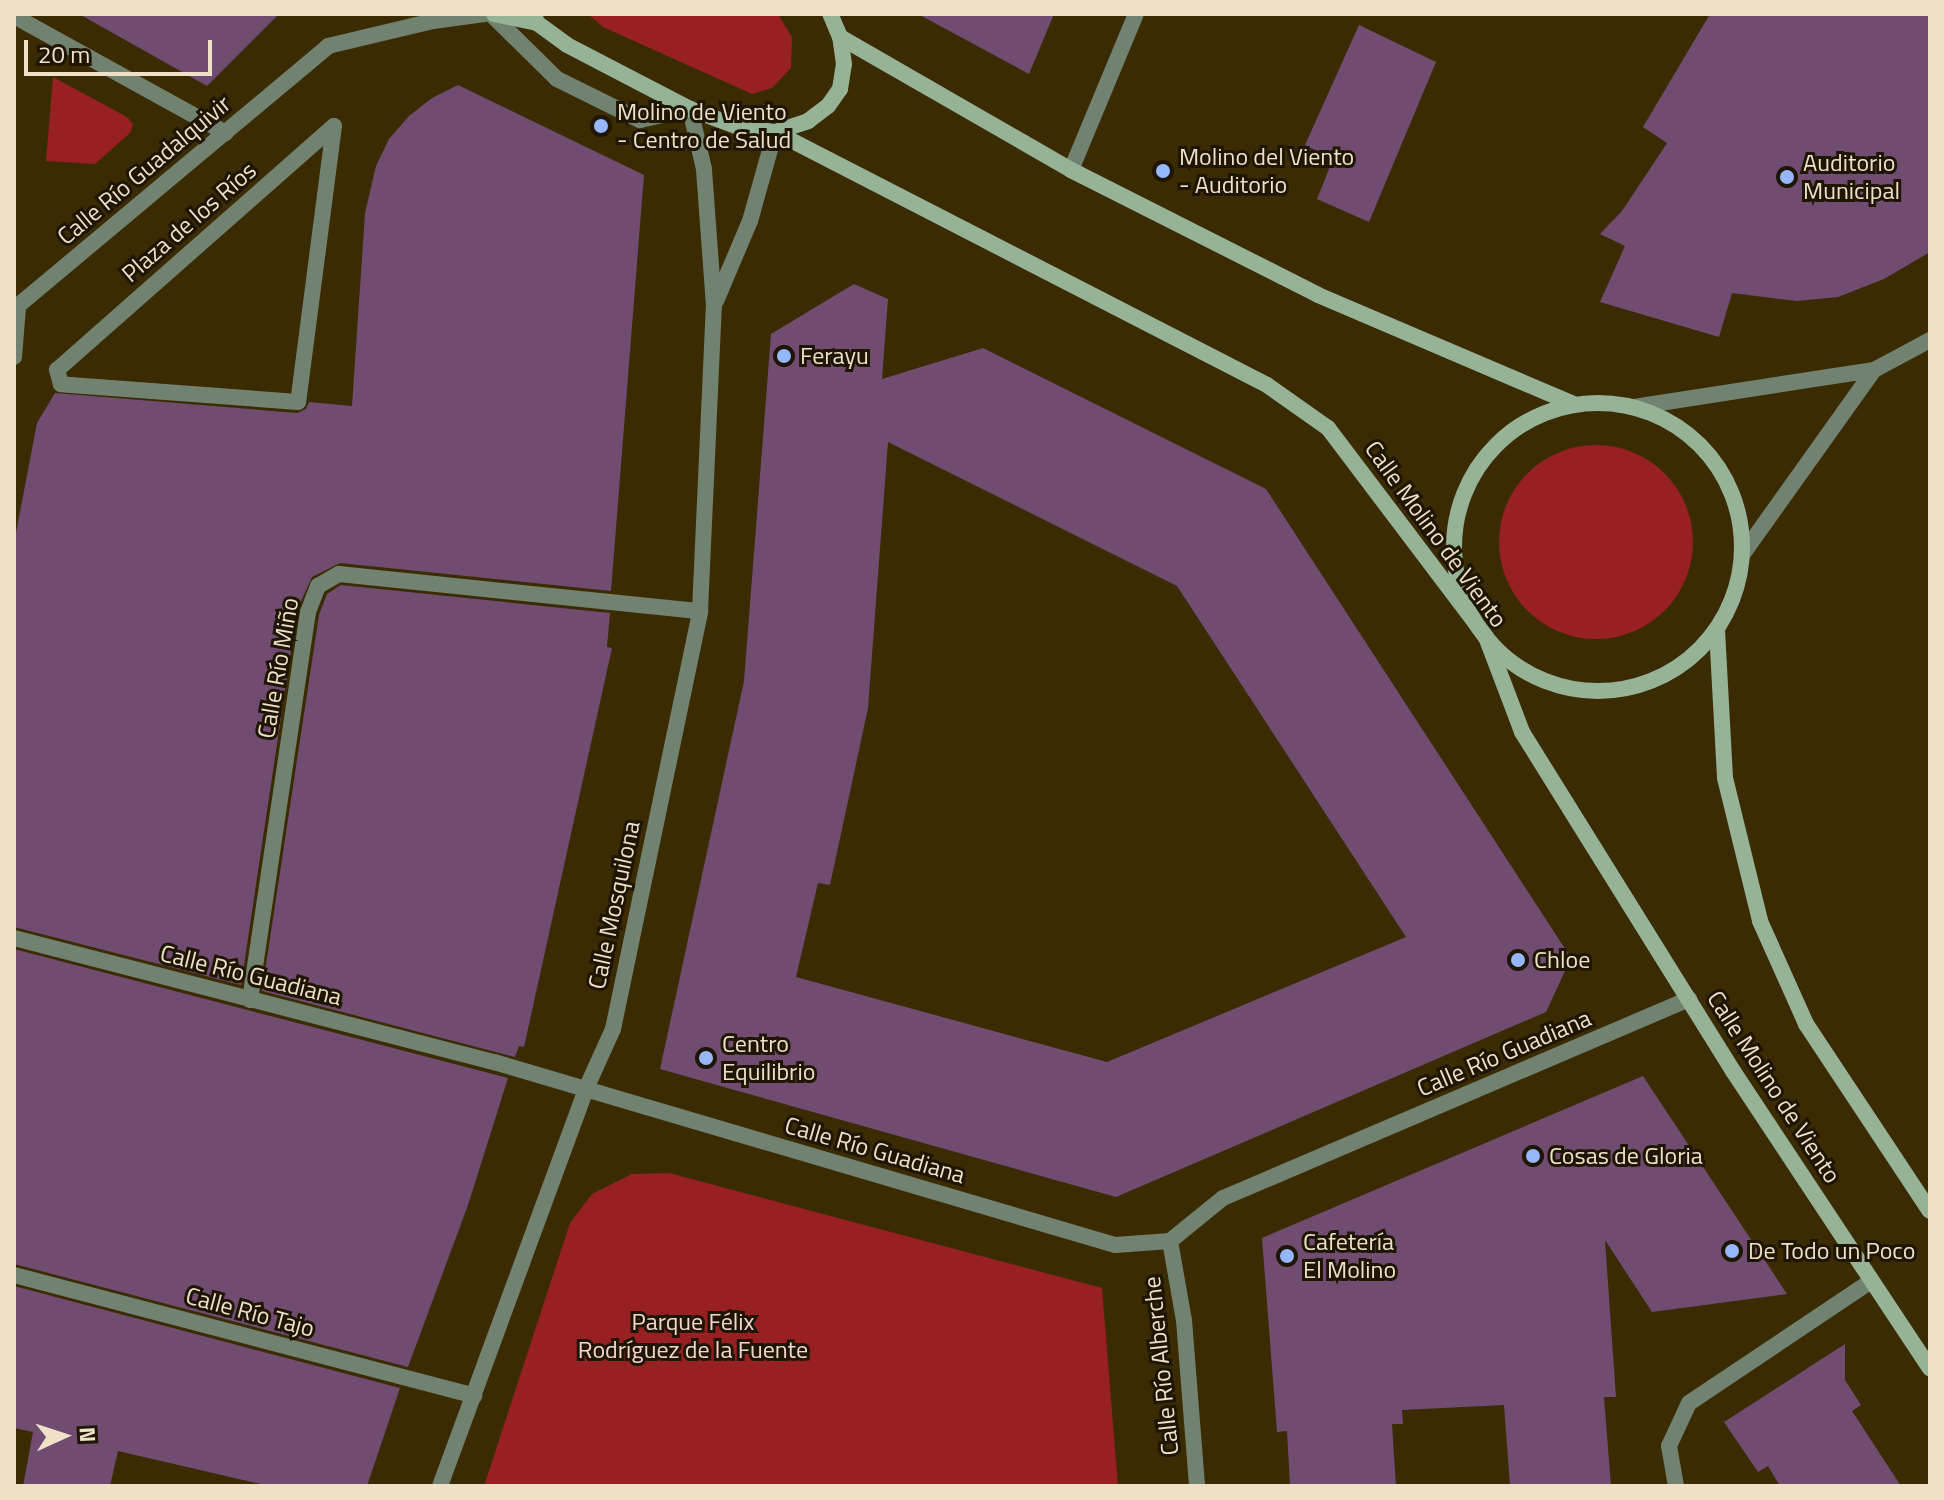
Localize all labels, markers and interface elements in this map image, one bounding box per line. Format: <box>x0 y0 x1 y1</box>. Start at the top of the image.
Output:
scale bar <box>28 24 216 74</box>
text: 20 m <box>38 36 90 72</box>
street label: Calle Río Guadalquivir <box>52 89 236 251</box>
place label: Molino de Viento - Centro de Salud <box>617 98 791 154</box>
marker: Molino de Viento - Centro de Salud <box>592 117 610 135</box>
place label: Molino del Viento - Auditorio <box>1179 143 1354 199</box>
place label: Auditorio Municipal <box>1803 149 1900 205</box>
street label: Plaza de los Ríos <box>116 156 262 288</box>
marker: Molino del Viento - Auditorio <box>1154 162 1172 180</box>
marker: Auditorio Municipal <box>1778 168 1796 186</box>
place label: Ferayu <box>800 342 869 370</box>
marker: Ferayu <box>775 347 793 365</box>
street label: Calle Molino de Viento <box>1359 435 1513 633</box>
street label: Calle Río Miño <box>251 595 305 741</box>
street label: Calle Mosquilona <box>582 818 646 992</box>
street label: Calle Río Guadiana <box>157 939 345 1011</box>
place label: Chloe <box>1534 946 1590 974</box>
marker: Chloe <box>1509 951 1527 969</box>
street label: Calle Molino de Viento <box>1701 986 1847 1188</box>
street label: Calle Río Guadiana <box>1413 1003 1595 1103</box>
place label: Centro Equilibrio <box>722 1030 815 1086</box>
marker: Centro Equilibrio <box>697 1049 715 1067</box>
street label: Calle Río Guadiana <box>782 1111 968 1189</box>
place label: Cosas de Gloria <box>1549 1142 1703 1170</box>
marker: Cosas de Gloria <box>1524 1147 1542 1165</box>
place label: Cafetería El Molino <box>1303 1228 1396 1284</box>
place label: De Todo un Poco <box>1748 1237 1915 1265</box>
marker: De Todo un Poco <box>1723 1242 1741 1260</box>
marker: Cafetería El Molino <box>1278 1247 1296 1265</box>
street label: Calle Río Alberche <box>1137 1275 1185 1457</box>
street label: Calle Río Tajo <box>183 1281 317 1343</box>
park label: Parque Félix Rodríguez de la Fuente <box>578 1308 808 1364</box>
north arrow <box>24 1396 104 1476</box>
text: N <box>71 1426 105 1443</box>

